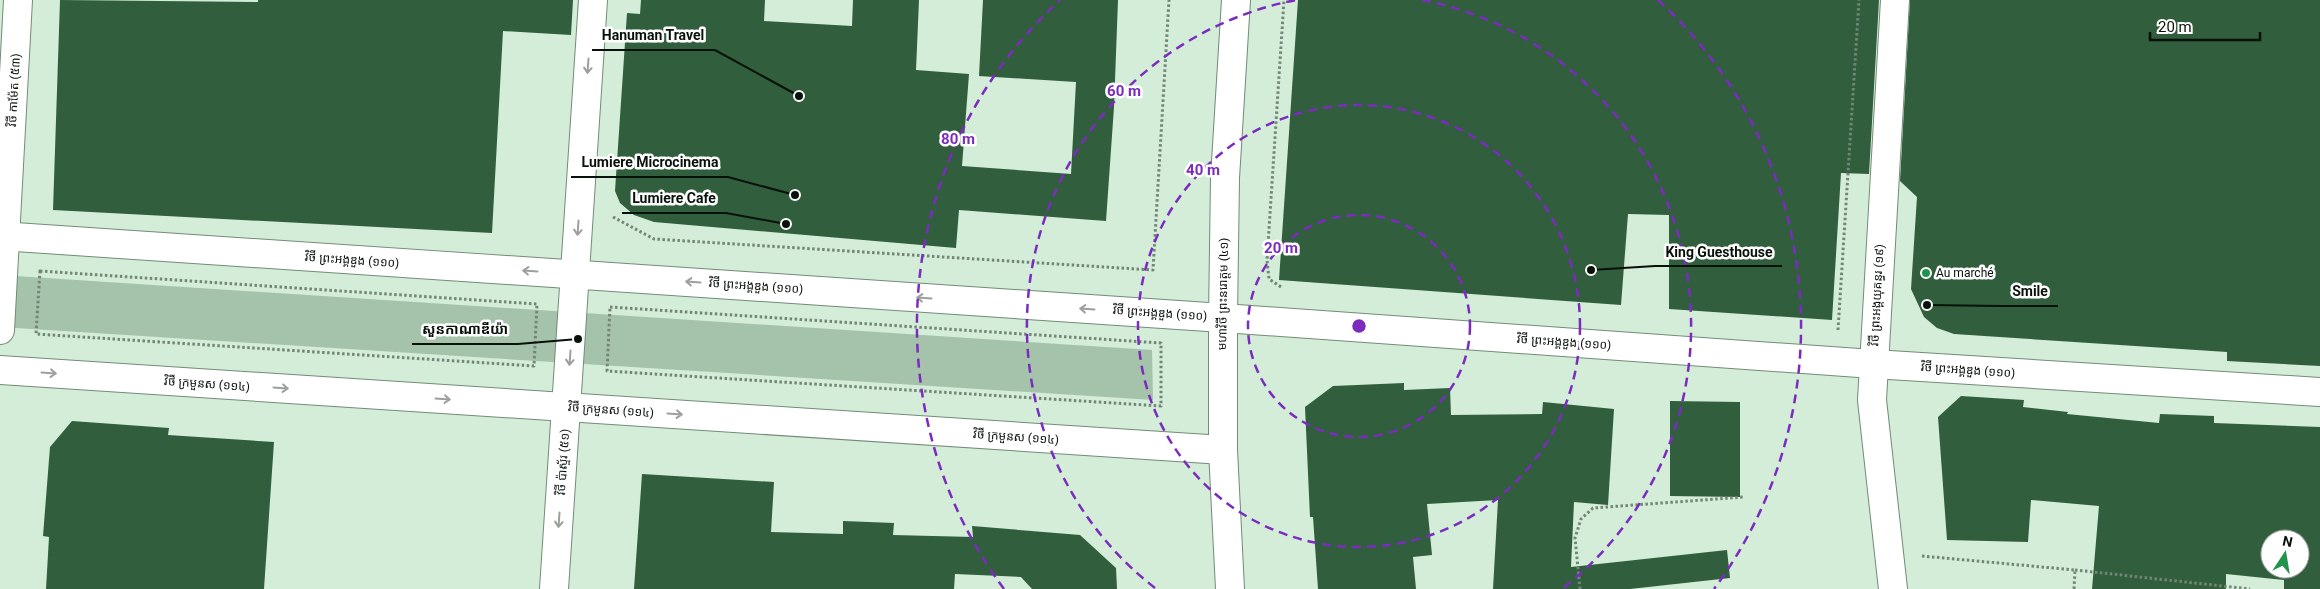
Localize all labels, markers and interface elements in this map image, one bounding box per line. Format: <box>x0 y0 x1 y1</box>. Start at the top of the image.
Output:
scale bar <box>2150 10 2260 42</box>
text: 20 m <box>2158 18 2192 36</box>
callout: Hanuman Travel <box>592 21 715 50</box>
text: Hanuman Travel <box>602 27 704 43</box>
street label: វិថី កាម៉ែត (៥៣) <box>5 53 23 127</box>
one-way arrow <box>584 58 593 74</box>
text: 60 m <box>1107 82 1141 100</box>
text: 80 m <box>941 130 975 148</box>
callout: Lumiere Microcinema <box>571 148 728 177</box>
text: Lumiere Microcinema <box>582 154 719 170</box>
text: 40 m <box>1186 161 1220 179</box>
callout: Lumiere Cafe <box>622 184 726 213</box>
text: Lumiere Cafe <box>632 190 716 206</box>
one-way arrow <box>574 220 583 236</box>
callout: King Guesthouse <box>1655 237 1782 266</box>
street label: មហាវិថី ព្រះនរោត្តម (៤១) <box>1215 238 1231 350</box>
text: 20 m <box>1264 239 1298 257</box>
text: King Guesthouse <box>1665 244 1773 260</box>
street label: វិថី ព្រះអង្គយុគន្ធរ (១៩) <box>1867 244 1887 347</box>
street label: វិថី ព្រះអង្គឌួង (១១០) <box>304 249 400 271</box>
place label: Au marché <box>1936 266 1994 280</box>
one-way arrow <box>523 267 539 276</box>
marker: Au marché <box>1920 267 1932 279</box>
street label: វិថី ព្រះអង្គឌួង (១១០) <box>708 275 804 297</box>
callout: Smile <box>2002 277 2058 306</box>
one-way arrow <box>685 278 701 287</box>
text: Smile <box>2012 283 2048 299</box>
one-way arrow <box>917 293 933 302</box>
street label: វិថី ព្រះអង្គឌួង (១១០) <box>1112 302 1208 324</box>
one-way arrow <box>1079 304 1095 313</box>
callout: សួនកាណាឌីយ៉ា <box>412 315 518 344</box>
centre of rings <box>1350 317 1368 335</box>
text: សួនកាណាឌីយ៉ា <box>422 321 508 337</box>
street label: វិថី ព្រះអង្គឌួង (១១០) <box>1516 331 1612 353</box>
one-way arrow <box>565 350 574 366</box>
street label: វិថី ព្រះអង្គឌួង (១១០) <box>1920 359 2016 381</box>
one-way arrow <box>40 369 56 378</box>
street label: វិថី ក្រមួនស (១១៤) <box>163 374 250 394</box>
one-way arrow <box>272 384 288 393</box>
one-way arrow <box>435 394 451 404</box>
street label: វិថី ក្រមួនស (១១៤) <box>567 400 654 420</box>
one-way arrow <box>667 410 683 419</box>
street label: វិថី ក្រមួនស (១១៤) <box>972 427 1059 447</box>
street label: វិថី ប៉ាស្ទ័រ (៥១) <box>553 428 573 496</box>
one-way arrow <box>554 512 564 528</box>
north arrow <box>2260 529 2310 579</box>
text: N <box>2281 532 2294 550</box>

